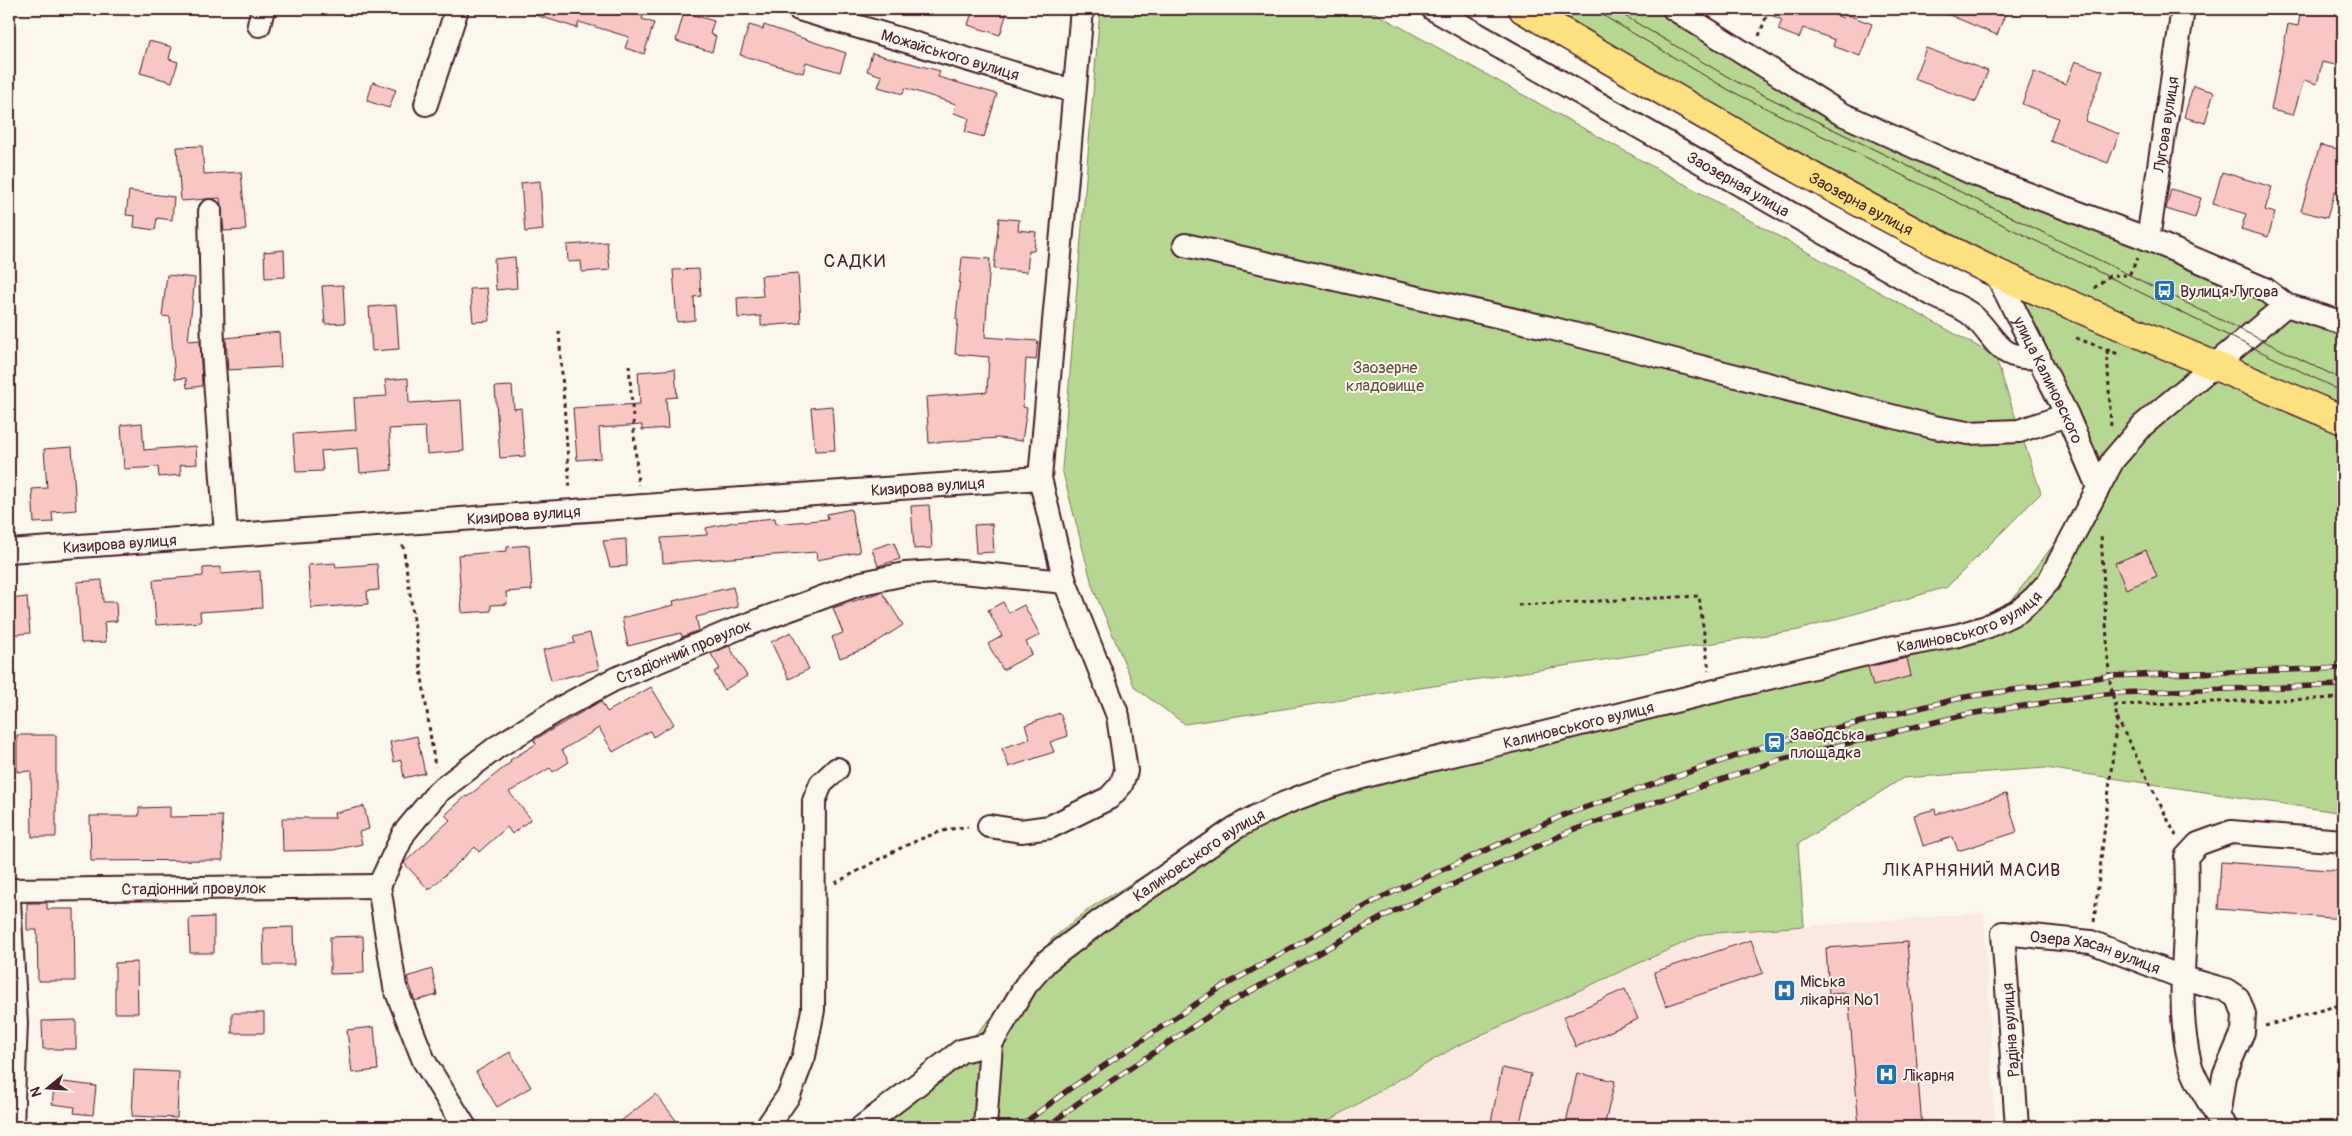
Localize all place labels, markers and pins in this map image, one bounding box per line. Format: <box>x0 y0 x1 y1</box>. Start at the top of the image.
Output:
bus stop icon: Вулиця Лугова <box>2152 279 2176 303</box>
place label: Вулиця Лугова <box>2180 282 2278 302</box>
place label: Заводська площадка <box>1790 725 1864 763</box>
station icon: Заводська площадка <box>1762 731 1786 755</box>
place label: Міська лікарня №1 <box>1800 972 1879 1010</box>
hospital icon: Міська лікарня №1 <box>1772 978 1796 1002</box>
hospital icon: Лікарня <box>1875 1063 1899 1087</box>
place label: Лікарня <box>1902 1066 1954 1086</box>

